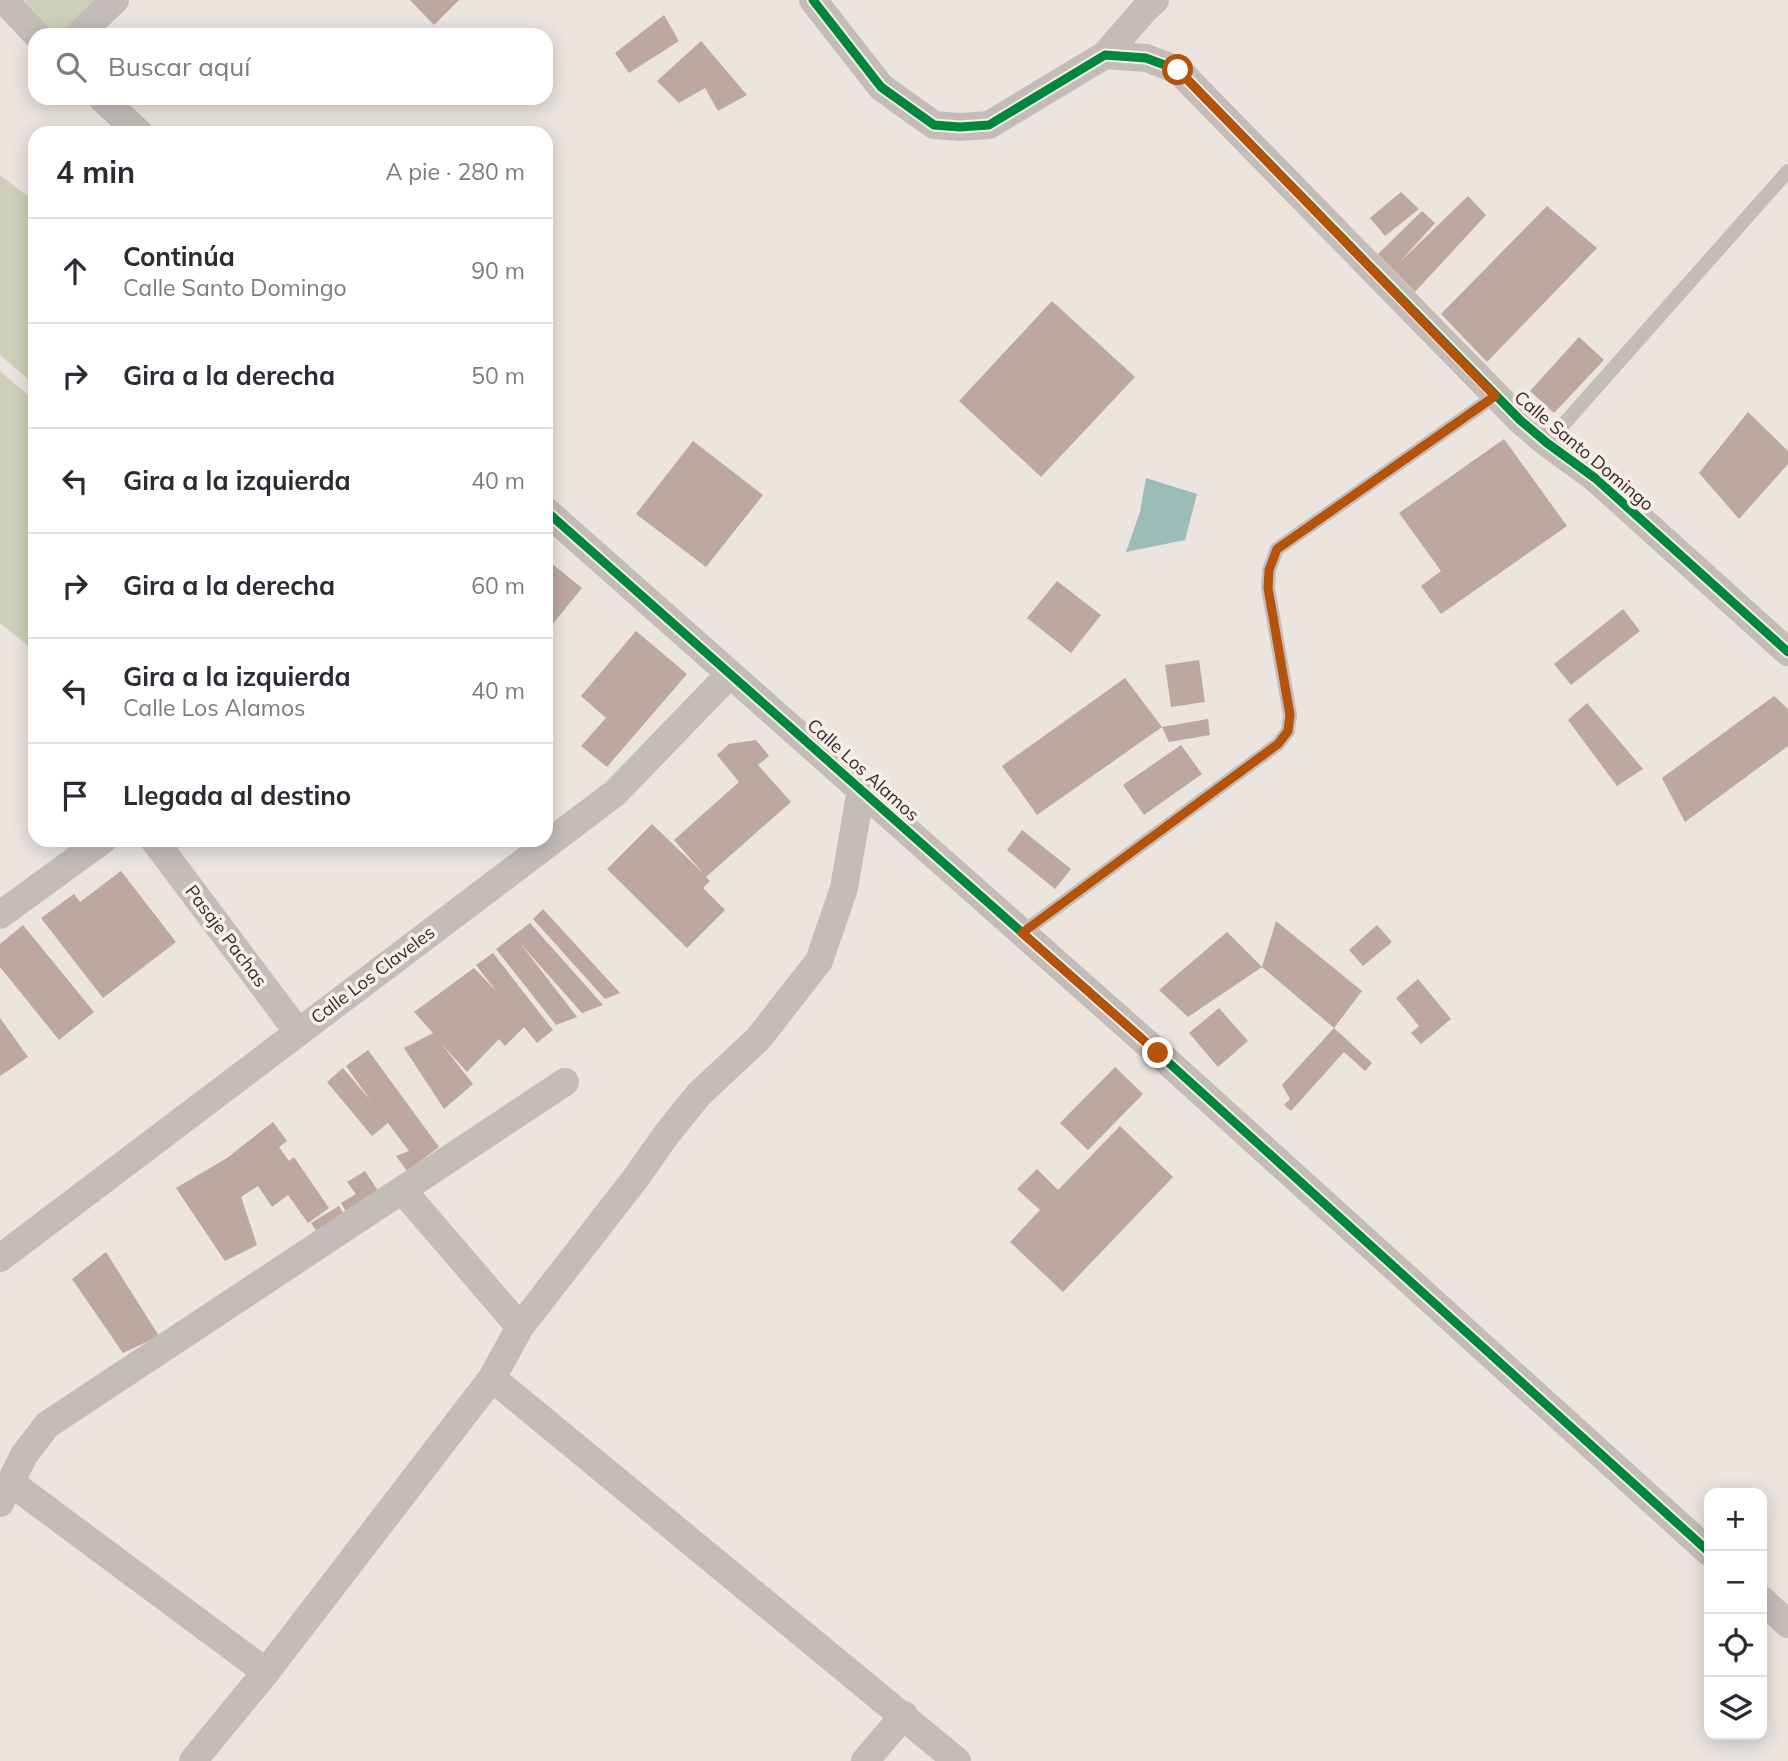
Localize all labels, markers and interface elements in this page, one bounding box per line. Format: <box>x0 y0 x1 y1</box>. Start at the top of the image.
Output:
search box <box>28 28 553 105</box>
icon: search <box>52 48 90 86</box>
text: Buscar aquí <box>108 50 251 83</box>
route start <box>1162 54 1193 85</box>
text: 4 min <box>56 153 135 191</box>
text: A pie · 280 m <box>385 157 525 186</box>
text: Continúa <box>123 240 235 273</box>
icon: ahead <box>56 252 94 290</box>
text: 90 m <box>471 256 525 285</box>
text: Calle Santo Domingo <box>123 273 347 302</box>
icon: right <box>56 357 94 395</box>
text: Gira a la derecha <box>123 359 335 392</box>
text: 50 m <box>471 361 525 390</box>
street label: Calle Santo Domingo <box>1510 386 1659 516</box>
icon: left <box>56 462 94 500</box>
text: Gira a la izquierda <box>123 464 351 497</box>
text: 40 m <box>471 466 525 495</box>
icon: right <box>56 567 94 605</box>
text: Gira a la derecha <box>123 569 335 602</box>
text: 60 m <box>471 571 525 600</box>
text: Gira a la izquierda <box>123 660 351 693</box>
icon: left <box>56 672 94 710</box>
text: 40 m <box>471 676 525 705</box>
text: Calle Los Alamos <box>123 693 306 722</box>
street label: Calle Los Alamos <box>803 713 924 826</box>
icon: arrive <box>56 777 94 815</box>
text: Llegada al destino <box>123 779 351 812</box>
street label: Pasaje Pachas <box>181 880 272 991</box>
street label: Calle Los Claveles <box>306 921 439 1029</box>
route end <box>1142 1037 1173 1068</box>
map controls <box>1704 1488 1767 1740</box>
button: + <box>1704 1488 1767 1551</box>
button: − <box>1704 1551 1767 1614</box>
button: locate <box>1704 1614 1767 1677</box>
button: layers <box>1704 1677 1767 1740</box>

